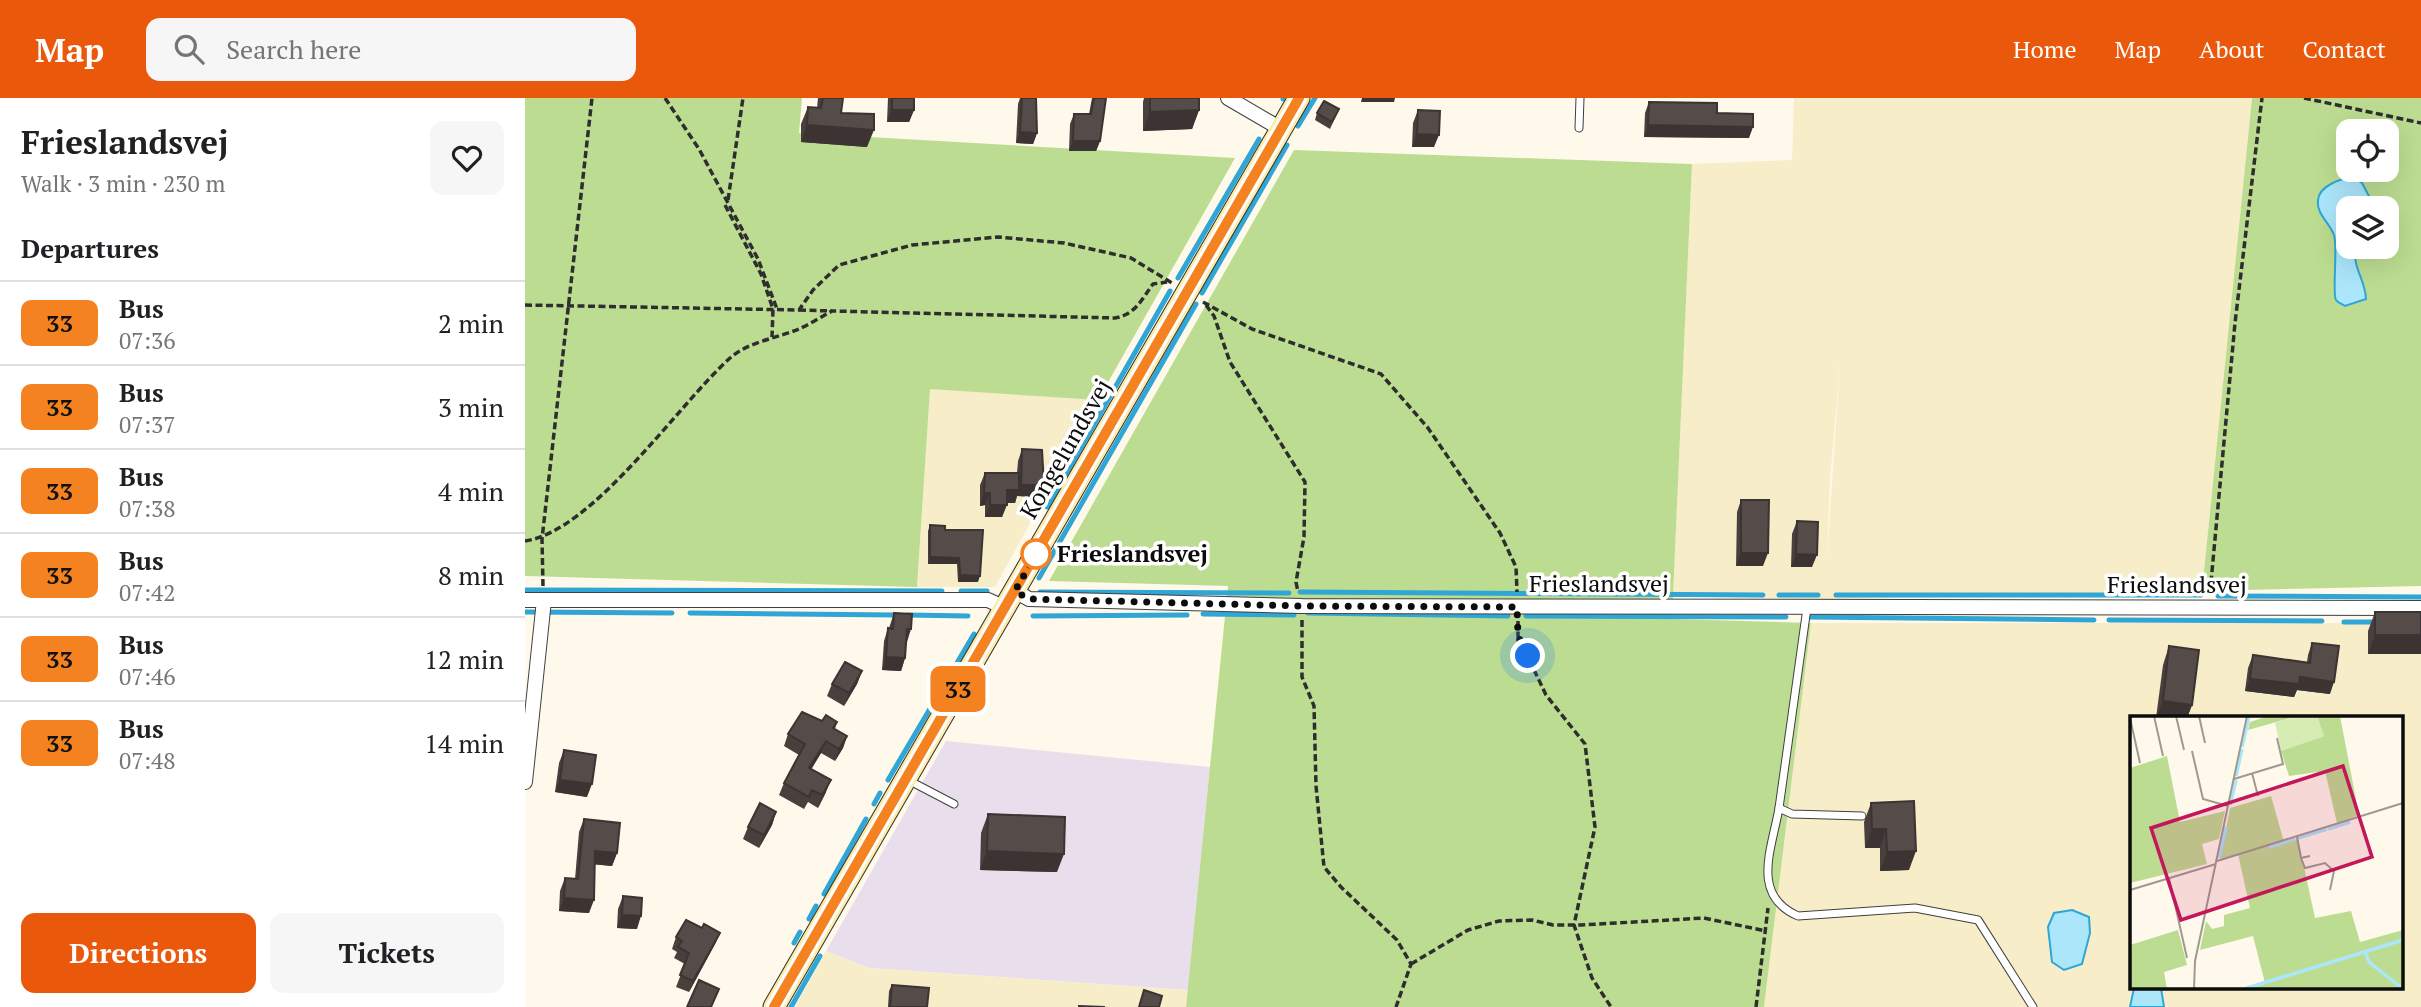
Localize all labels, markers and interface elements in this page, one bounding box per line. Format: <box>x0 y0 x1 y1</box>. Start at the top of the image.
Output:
search box <box>146 18 636 81</box>
text: Map <box>35 28 104 71</box>
icon: search <box>170 30 208 68</box>
text: Search here <box>226 32 361 66</box>
text: Home <box>2013 33 2077 65</box>
text: Map <box>2115 33 2161 65</box>
text: About <box>2199 33 2265 65</box>
text: Contact <box>2303 33 2386 65</box>
map controls <box>2336 119 2399 259</box>
button: locate <box>2336 119 2399 182</box>
text: Frieslandsvej <box>21 120 229 163</box>
button: heart <box>430 121 504 195</box>
text: Walk · 3 min · 230 m <box>21 168 225 199</box>
button: layers <box>2336 196 2399 259</box>
text: Departures <box>21 231 159 265</box>
text: Bus <box>119 291 164 325</box>
text: 2 min <box>438 306 504 340</box>
text: 33 <box>46 307 73 339</box>
text: 07:36 <box>119 325 176 356</box>
street label: Kongelundsvej <box>1012 373 1118 524</box>
text: Bus <box>119 375 164 409</box>
text: 3 min <box>438 390 504 424</box>
text: 33 <box>46 391 73 423</box>
text: 07:37 <box>119 409 176 440</box>
text: Bus <box>119 459 164 493</box>
text: 4 min <box>438 474 504 508</box>
text: 33 <box>46 475 73 507</box>
text: 07:38 <box>119 493 176 524</box>
place label: Frieslandsvej <box>1057 537 1208 569</box>
marker: Frieslandsvej <box>1021 539 1051 569</box>
text: Bus <box>119 543 164 577</box>
text: 8 min <box>438 558 504 592</box>
text: 33 <box>46 559 73 591</box>
street label: Frieslandsvej <box>1529 567 1669 599</box>
street label: Frieslandsvej <box>2107 568 2247 600</box>
text: 07:42 <box>119 577 176 608</box>
text: Bus <box>119 627 164 661</box>
your location <box>1510 638 1545 673</box>
text: 12 min <box>424 642 504 676</box>
text: 33 <box>46 643 73 675</box>
text: 07:46 <box>119 661 176 692</box>
line badge: 33 <box>927 666 989 712</box>
text: 33 <box>944 673 972 705</box>
text: Bus <box>119 711 164 745</box>
inset map <box>2130 716 2403 990</box>
text: 14 min <box>424 726 504 760</box>
text: 33 <box>46 727 73 759</box>
text: 07:48 <box>119 745 176 776</box>
button: Directions <box>21 913 256 993</box>
button: Tickets <box>270 913 504 993</box>

